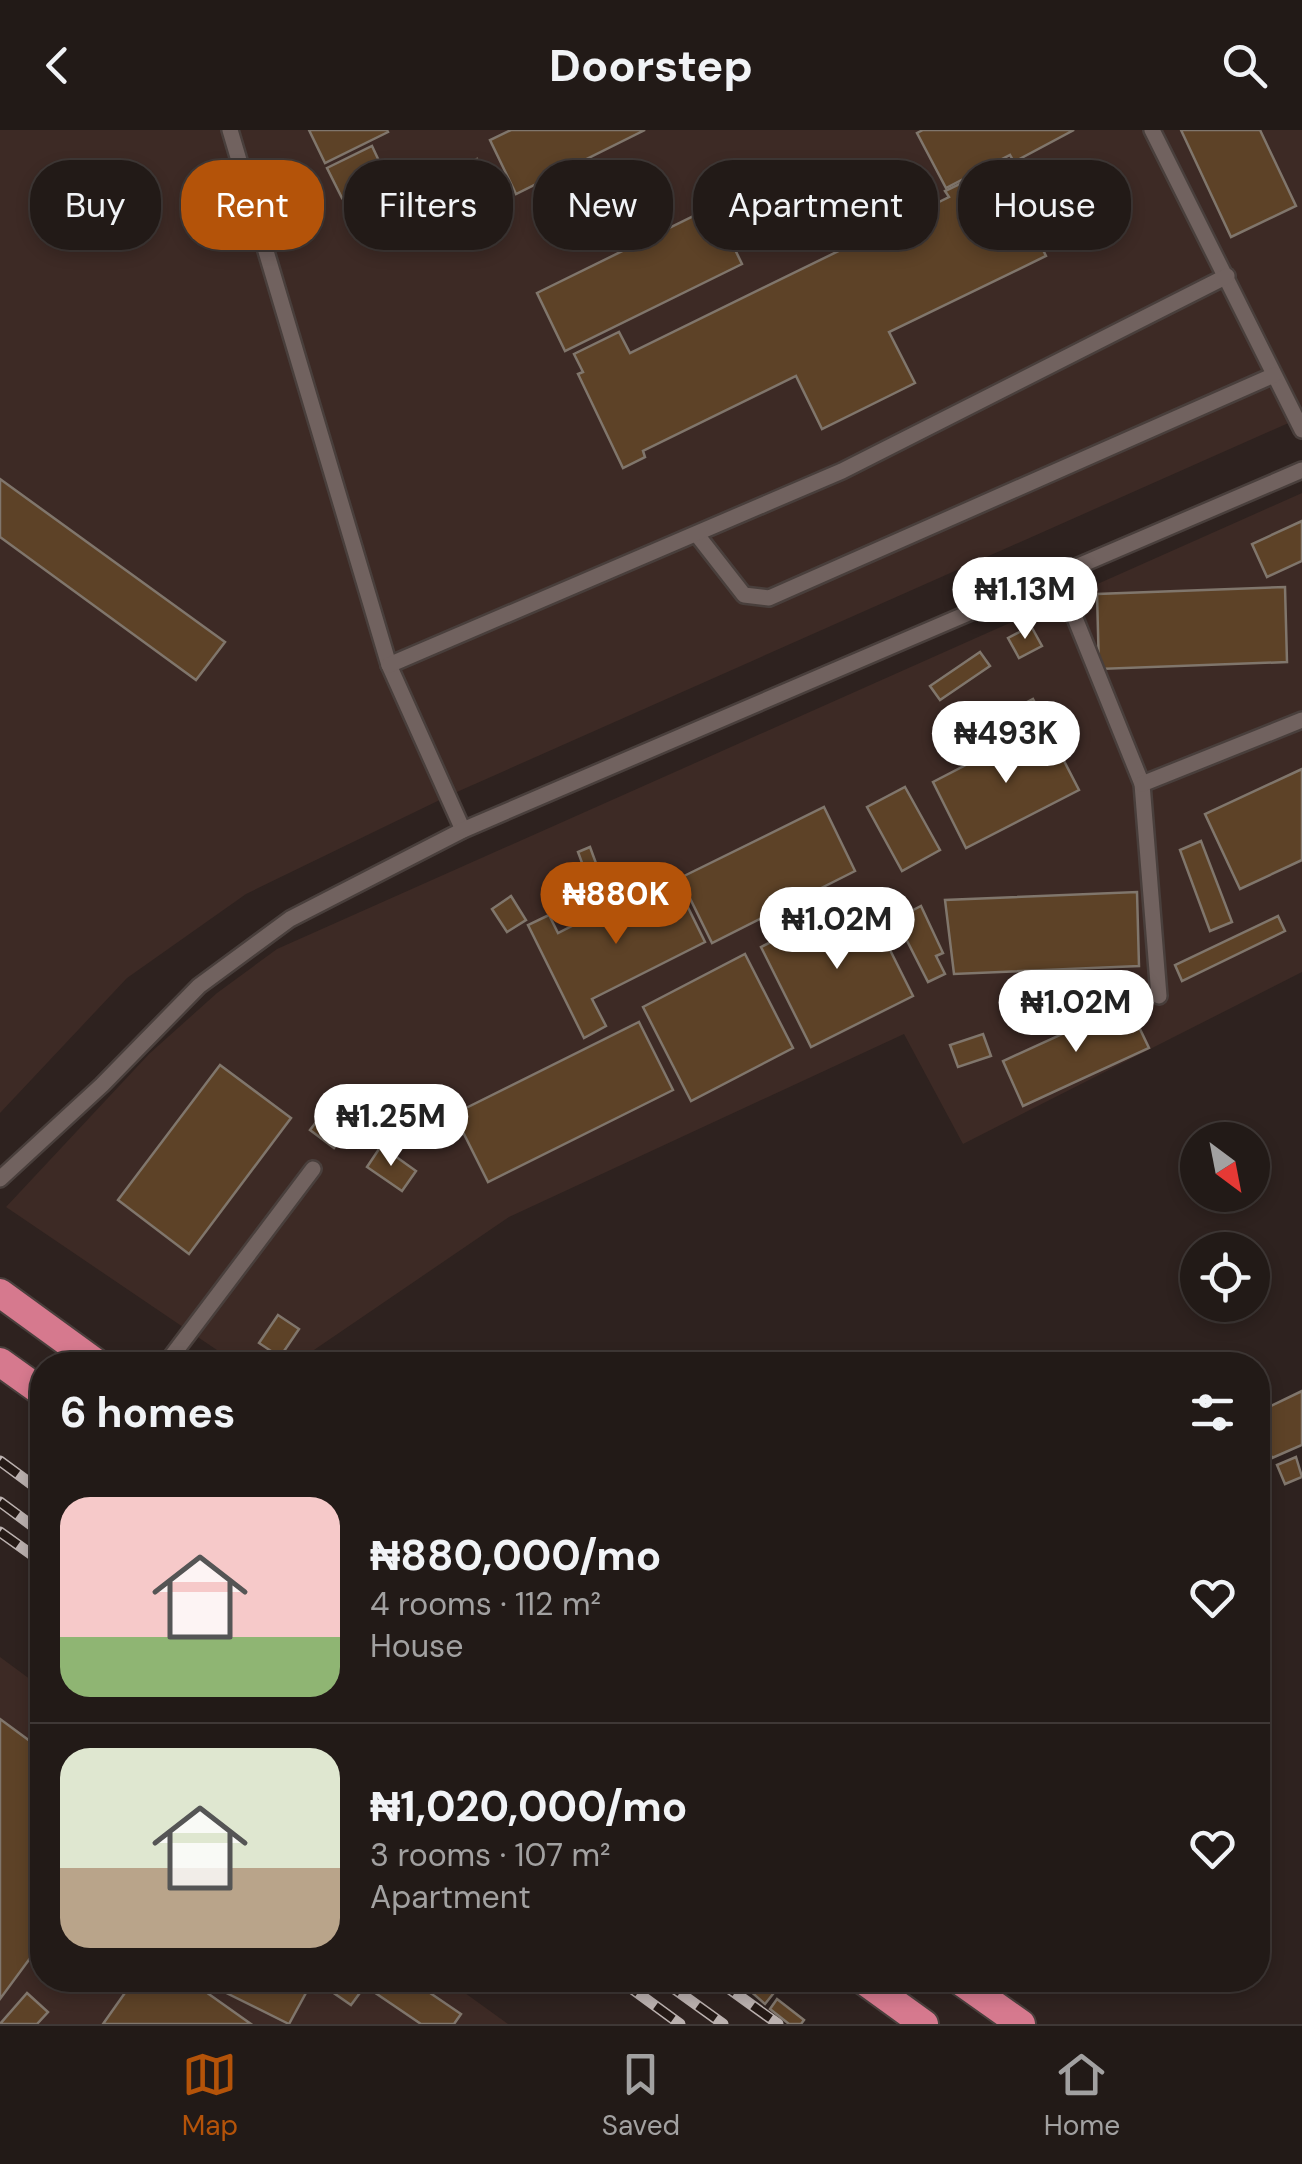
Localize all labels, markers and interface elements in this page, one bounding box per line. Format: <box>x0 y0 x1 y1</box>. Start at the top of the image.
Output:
text: Doorstep <box>549 36 753 95</box>
icon: back <box>30 38 85 93</box>
icon: search <box>1217 38 1272 93</box>
chip: Buy <box>30 160 161 250</box>
chip: Rent <box>181 160 324 250</box>
chip: Filters <box>344 160 513 250</box>
chip: New <box>533 160 673 250</box>
chip: Apartment <box>693 160 938 250</box>
chip: House <box>958 160 1131 250</box>
pin: ₦1.13M <box>944 557 1106 642</box>
text: ₦1.13M <box>974 568 1076 610</box>
pin: ₦493K <box>936 701 1076 786</box>
text: ₦493K <box>954 712 1058 754</box>
pin: ₦880K <box>546 862 686 947</box>
text: ₦880K <box>562 873 670 915</box>
pin: ₦1.02M <box>756 887 918 972</box>
text: ₦1.02M <box>782 898 892 940</box>
pin: ₦1.02M <box>995 970 1157 1055</box>
text: ₦1.02M <box>1021 981 1131 1023</box>
pin: ₦1.25M <box>310 1084 472 1169</box>
text: ₦1.25M <box>336 1095 446 1137</box>
north arrow <box>1180 1122 1270 1212</box>
map controls <box>1180 1122 1270 1322</box>
button: locate <box>1180 1232 1270 1322</box>
text: 6 homes <box>60 1385 235 1440</box>
icon: filters <box>1185 1385 1240 1440</box>
text: ₦880,000/mo <box>370 1528 661 1583</box>
icon: home <box>140 1537 260 1657</box>
icon: heart <box>1185 1570 1240 1625</box>
text: 4 rooms · 112 m² <box>370 1583 601 1625</box>
text: House <box>370 1625 463 1667</box>
text: ₦1,020,000/mo <box>370 1779 687 1834</box>
icon: home <box>140 1788 260 1908</box>
icon: heart <box>1185 1821 1240 1876</box>
text: 3 rooms · 107 m² <box>370 1834 611 1876</box>
text: Apartment <box>370 1876 531 1918</box>
tab: Map <box>182 2047 238 2144</box>
tab: Saved <box>602 2047 680 2144</box>
tab: Home <box>1044 2047 1120 2144</box>

